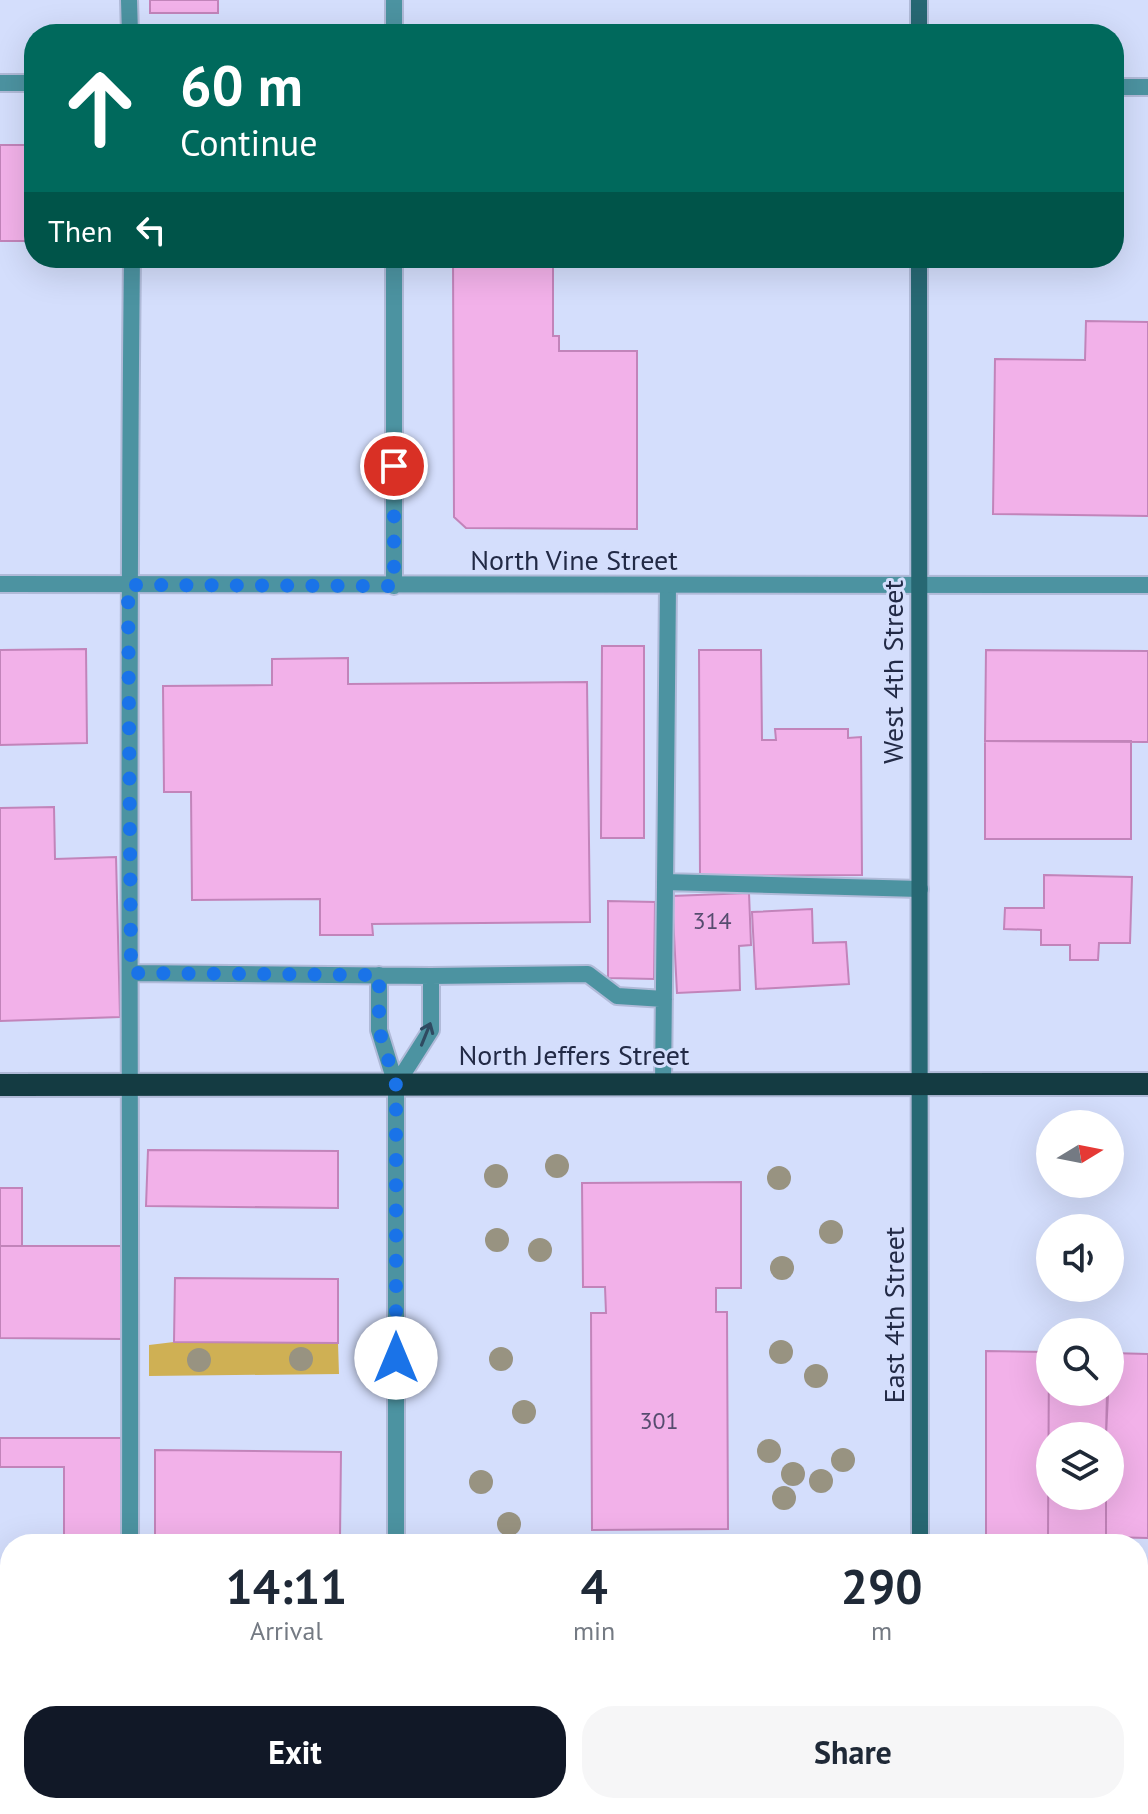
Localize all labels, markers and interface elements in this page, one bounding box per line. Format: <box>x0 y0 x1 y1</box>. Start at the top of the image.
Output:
text: 60 m <box>180 49 303 121</box>
icon: ahead <box>48 56 152 160</box>
text: Continue <box>180 119 318 166</box>
icon: left <box>129 208 173 252</box>
text: Then <box>48 211 113 250</box>
pin <box>360 432 428 500</box>
icon: arrive <box>372 444 416 488</box>
street label: North Vine Street <box>470 541 678 578</box>
street label: West 4th Street <box>874 579 911 764</box>
house number: 314 <box>692 905 732 936</box>
one-way arrow <box>420 1022 434 1046</box>
street label: North Jeffers Street <box>459 1036 690 1073</box>
north arrow <box>1036 1110 1124 1198</box>
map controls <box>1036 1110 1124 1510</box>
button: sound <box>1036 1214 1124 1302</box>
street label: East 4th Street <box>875 1226 912 1403</box>
position arrow <box>354 1316 438 1400</box>
button: search <box>1036 1318 1124 1406</box>
house number: 301 <box>639 1405 679 1436</box>
button: layers <box>1036 1422 1124 1510</box>
text: 14:11 <box>226 1555 347 1617</box>
text: 4 <box>580 1555 608 1617</box>
text: 290 <box>841 1555 922 1617</box>
text: Arrival <box>250 1614 323 1647</box>
text: min <box>573 1614 615 1647</box>
text: m <box>871 1614 892 1647</box>
button: Exit <box>24 1706 566 1798</box>
button: Share <box>582 1706 1124 1798</box>

